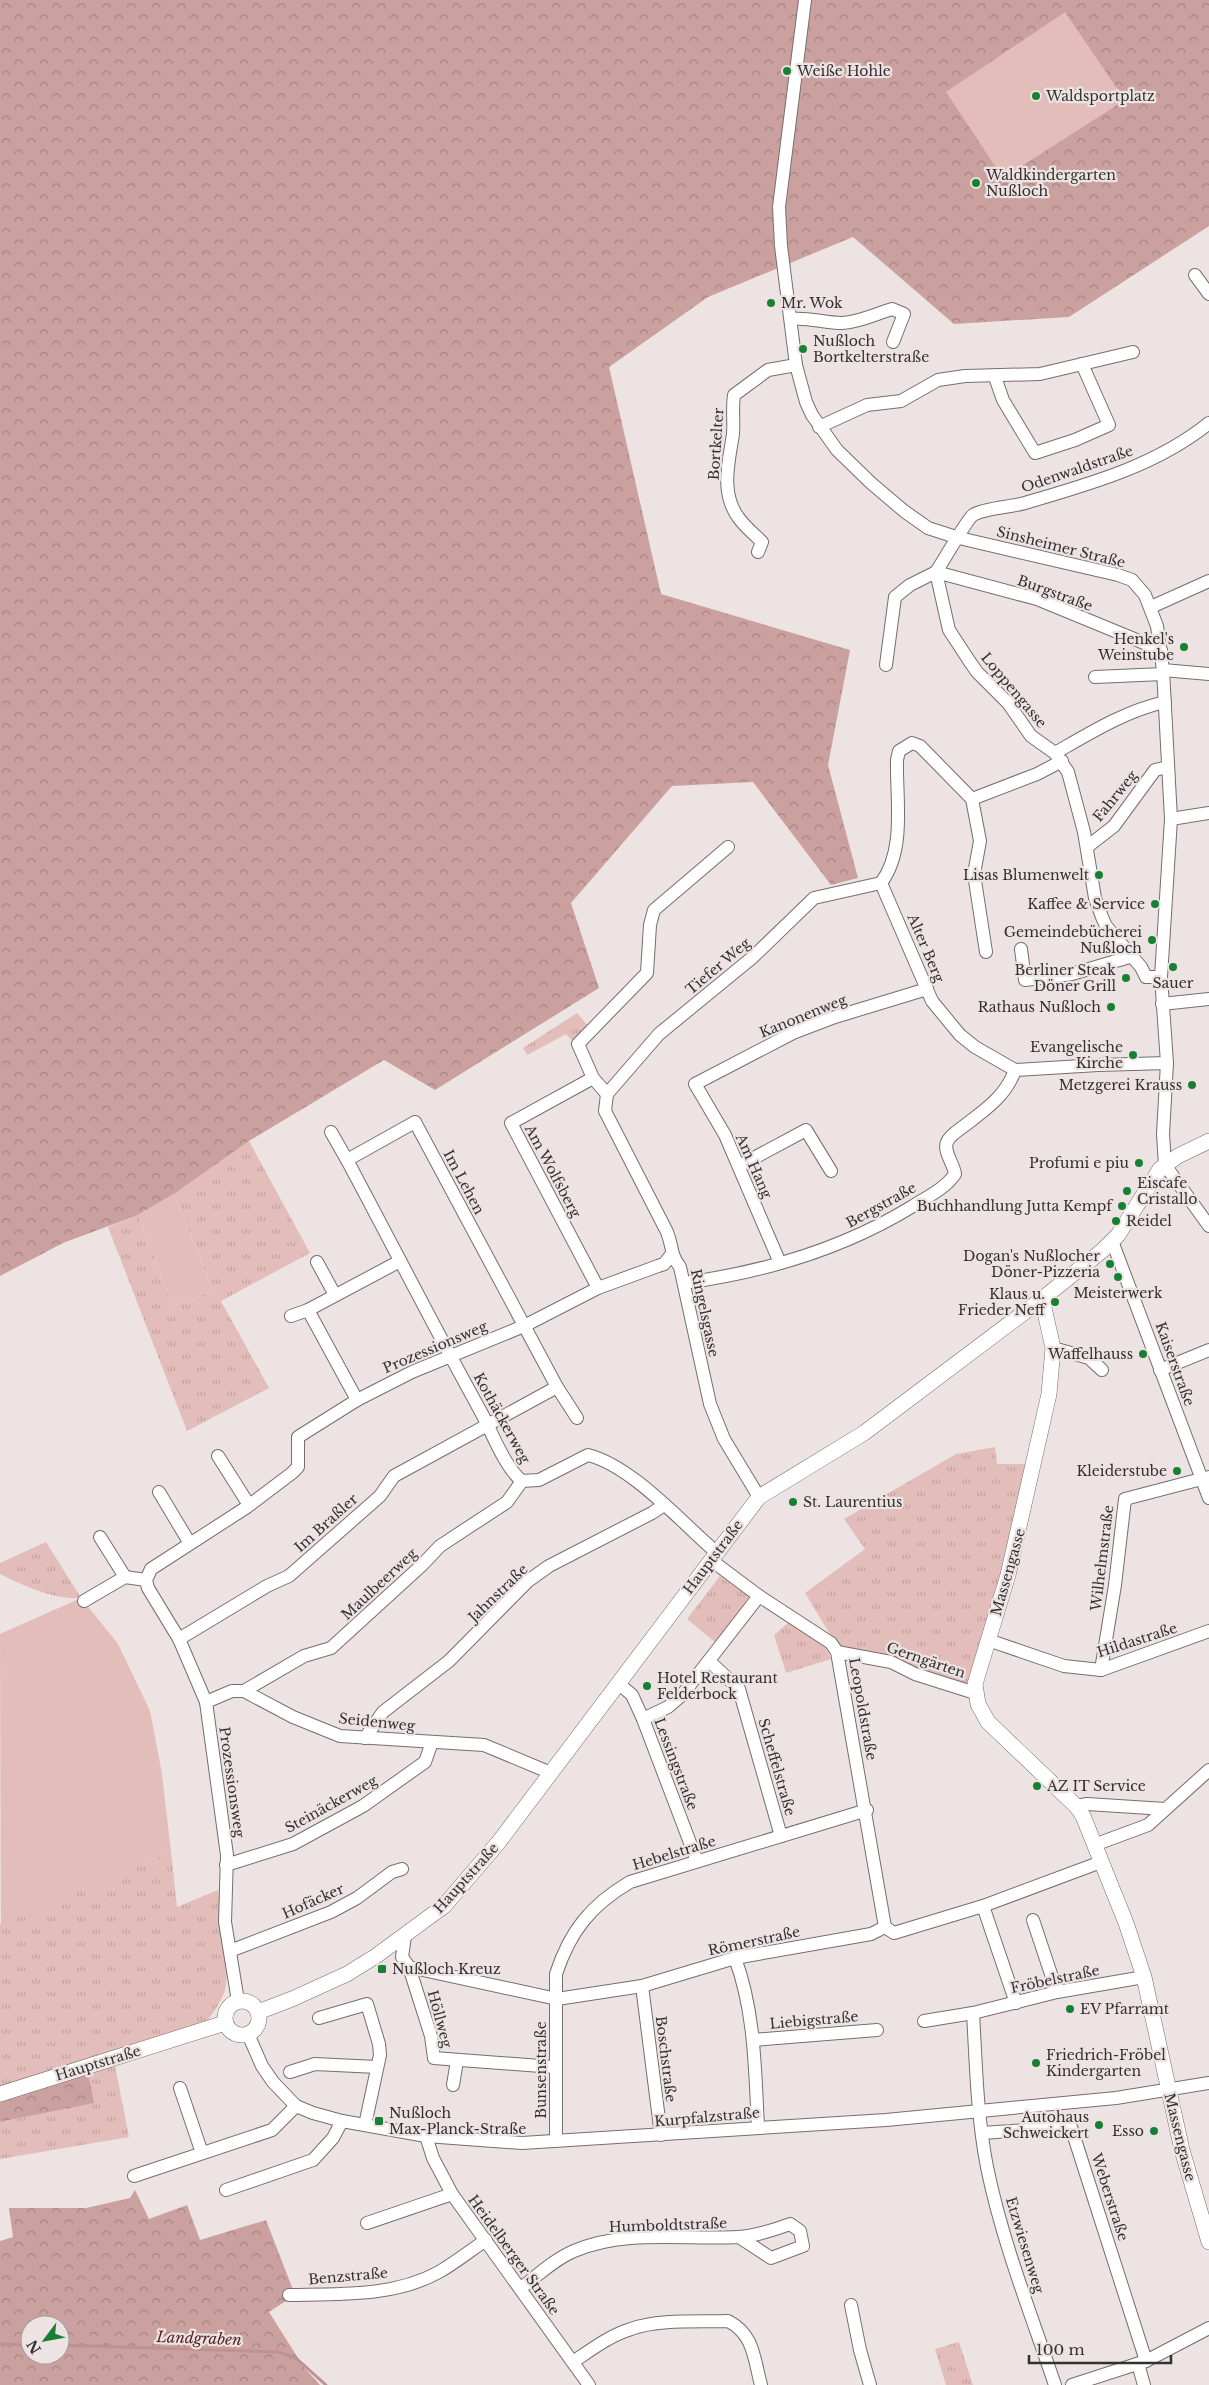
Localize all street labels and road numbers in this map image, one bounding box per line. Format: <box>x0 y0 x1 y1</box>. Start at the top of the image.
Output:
street label: Bortkelter <box>704 407 728 481</box>
street label: Odenwaldstraße <box>1019 441 1135 497</box>
street label: Sinsheimer Straße <box>995 522 1127 572</box>
street label: Burgstraße <box>1015 571 1095 615</box>
street label: Loppengasse <box>977 649 1051 731</box>
street label: Fahrweg <box>1089 766 1142 825</box>
street label: Alter Berg <box>903 910 949 986</box>
street label: Tiefer Weg <box>682 933 754 998</box>
street label: Kanonenweg <box>757 990 850 1042</box>
street label: Am Wolfsberg <box>520 1121 585 1221</box>
street label: Am Hang <box>731 1130 776 1202</box>
street label: Im Lehen <box>440 1147 489 1218</box>
street label: Bergstraße <box>843 1178 919 1232</box>
street label: Ringelsgasse <box>687 1267 723 1359</box>
street label: Prozessionsweg <box>380 1317 490 1377</box>
street label: Kaiserstraße <box>1151 1319 1199 1409</box>
street label: Kothäckerweg <box>470 1370 535 1467</box>
street label: Im Braßler <box>291 1490 362 1556</box>
street label: Wilhelmstraße <box>1086 1504 1117 1613</box>
street label: Hauptstraße <box>679 1516 747 1598</box>
street label: Massengasse <box>987 1526 1029 1618</box>
street label: Maulbeerweg <box>337 1544 421 1624</box>
street label: Jahnstraße <box>463 1560 532 1627</box>
street label: Hildastraße <box>1095 1619 1179 1661</box>
street label: Gerngärten <box>884 1638 968 1682</box>
street label: Leopoldstraße <box>845 1656 881 1762</box>
street label: Seidenweg <box>338 1709 417 1735</box>
street label: Lessingstraße <box>650 1715 702 1813</box>
street label: Scheffelstraße <box>755 1716 799 1818</box>
street label: Prozessionsweg <box>215 1725 249 1839</box>
street label: Steinäckerweg <box>282 1771 381 1837</box>
street label: Hebelstraße <box>630 1832 718 1874</box>
street label: Hauptstraße <box>430 1839 502 1917</box>
street label: Hofäcker <box>279 1879 347 1923</box>
street label: Römerstraße <box>706 1922 802 1960</box>
street label: Fröbelstraße <box>1009 1961 1101 1997</box>
street label: Höllweg <box>424 1988 456 2050</box>
street label: Liebigstraße <box>769 2007 859 2033</box>
street label: Boschstraße <box>652 2015 680 2103</box>
street label: Bunsenstraße <box>532 2021 550 2119</box>
street label: Hauptstraße <box>53 2041 143 2085</box>
street label: Massengasse <box>1160 2091 1200 2183</box>
street label: Kurpfalzstraße <box>653 2103 761 2131</box>
street label: Weberstraße <box>1087 2150 1133 2243</box>
street label: Heidelberger Straße <box>464 2191 564 2319</box>
street label: Etzwiesenweg <box>1002 2195 1048 2296</box>
street label: Humboldtstraße <box>609 2214 727 2236</box>
street label: Benzstraße <box>307 2264 389 2288</box>

